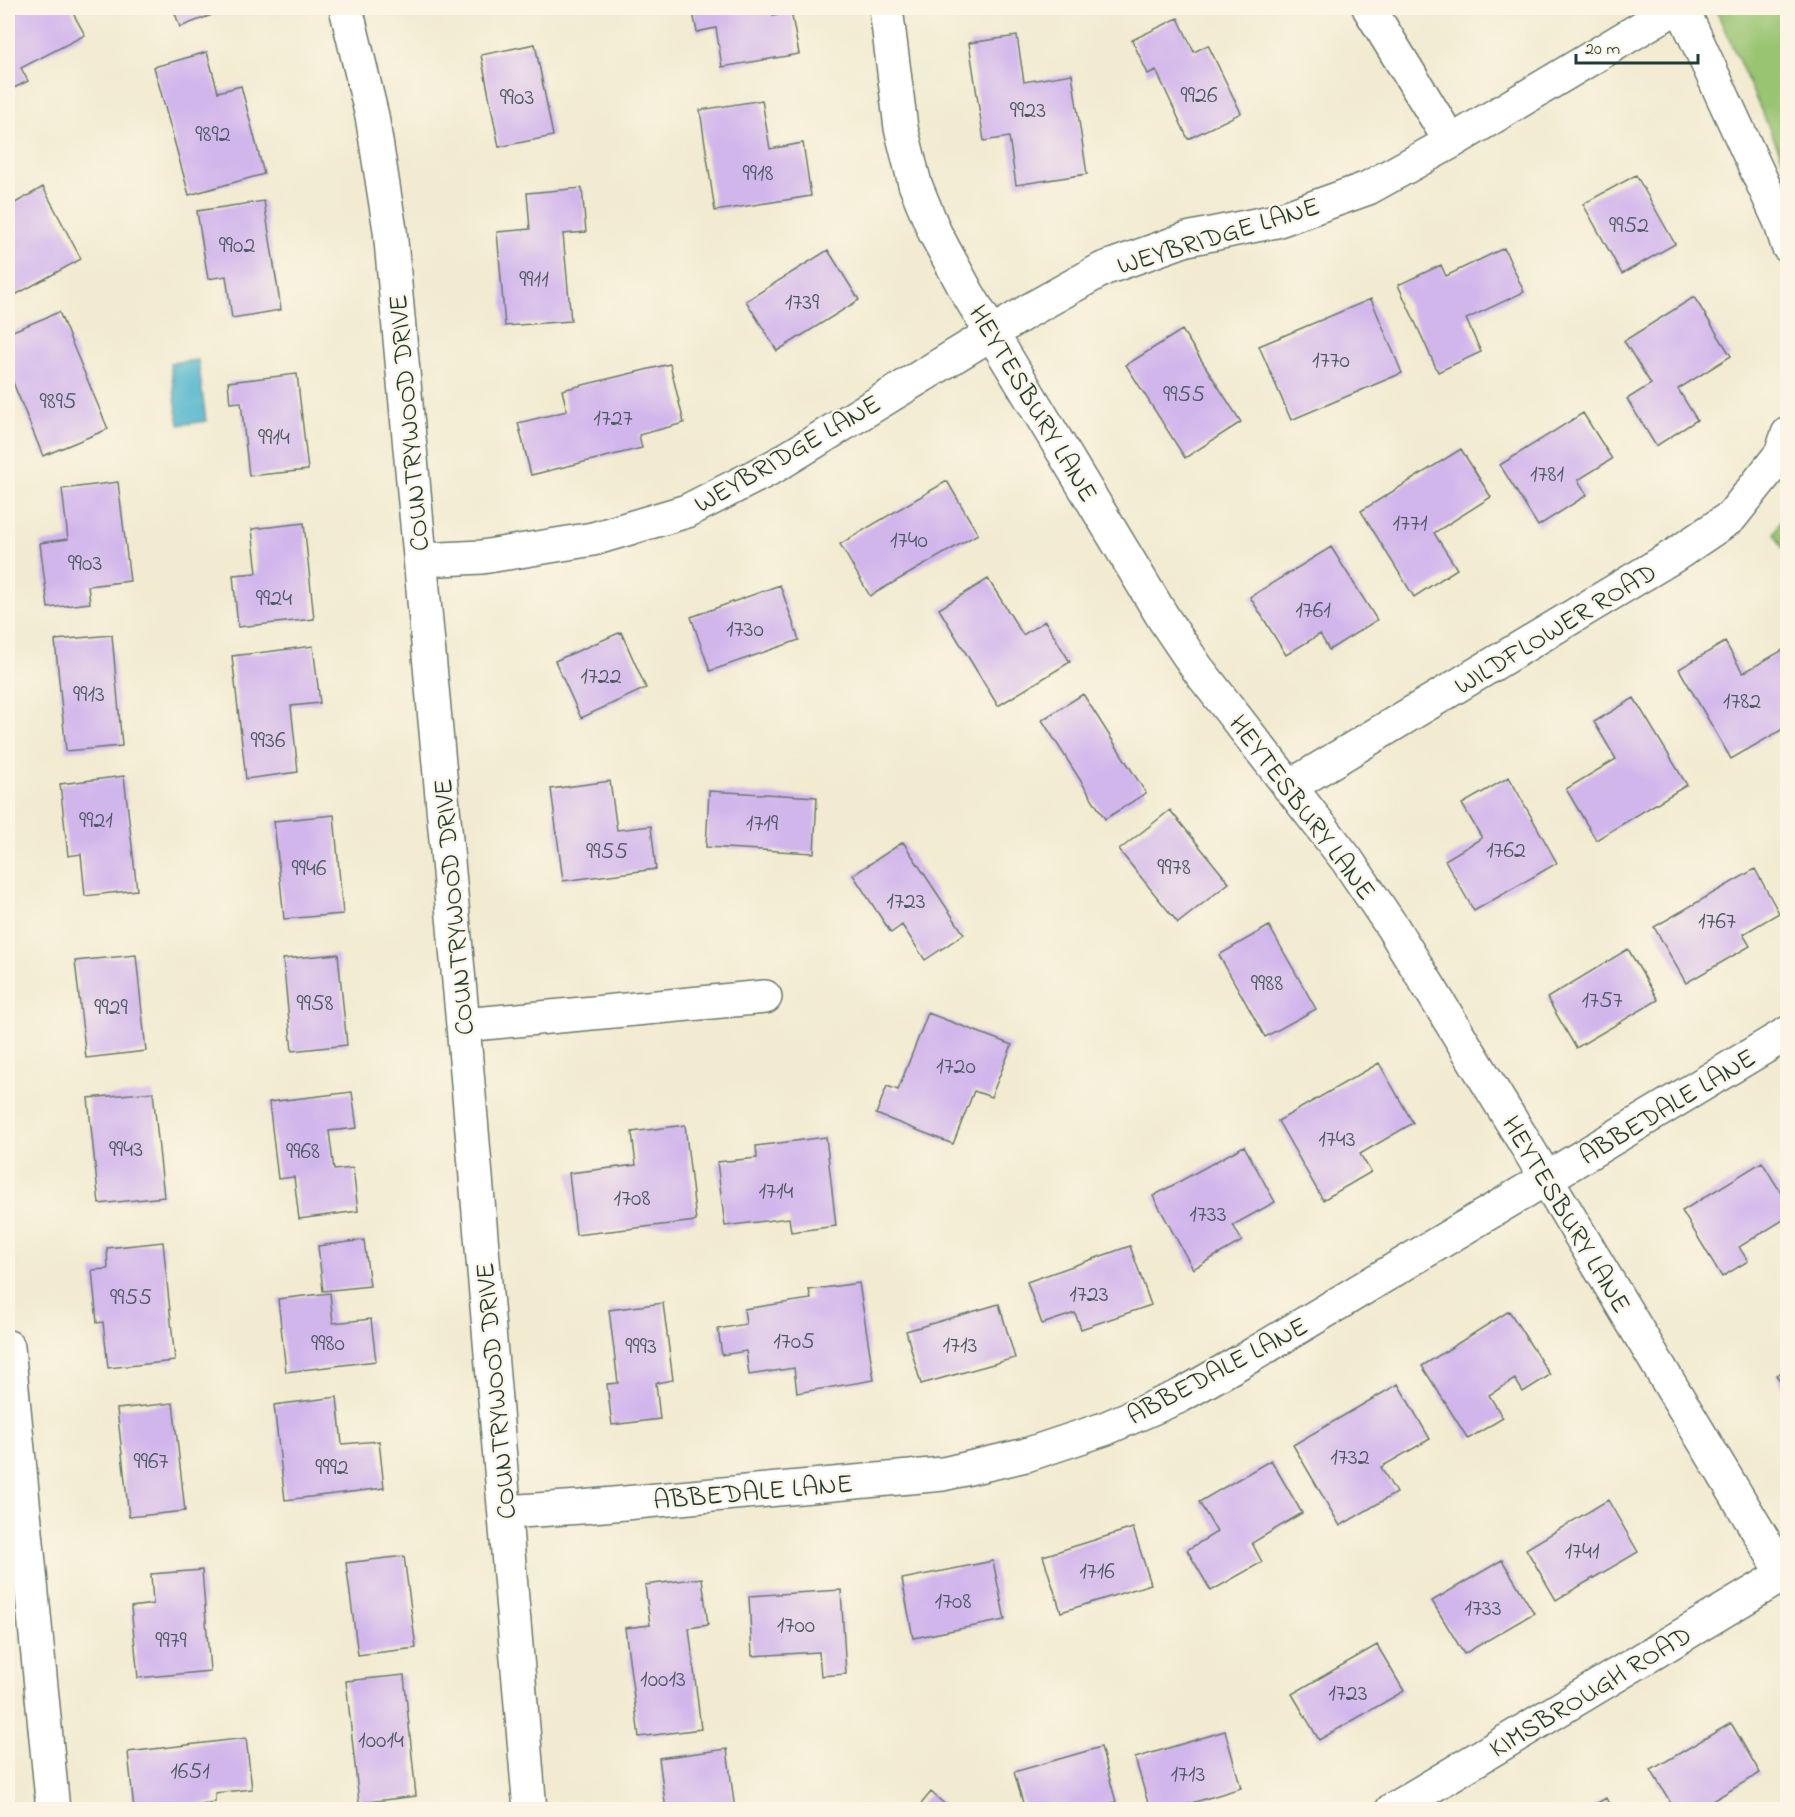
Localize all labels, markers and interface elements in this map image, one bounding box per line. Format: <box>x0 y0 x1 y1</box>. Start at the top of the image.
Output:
scale bar <box>1576 27 1698 65</box>
text: 20 m <box>1585 37 1620 63</box>
house number: 9926 <box>1181 79 1218 114</box>
house number: 9903 <box>500 81 534 116</box>
house number: 9923 <box>1010 94 1046 129</box>
house number: 9892 <box>195 118 231 153</box>
house number: 9918 <box>742 157 774 192</box>
street label: WEYBRIDGE LANE <box>1113 188 1325 287</box>
house number: 9952 <box>1609 209 1649 244</box>
house number: 9902 <box>219 229 255 264</box>
house number: 9911 <box>519 263 549 298</box>
house number: 1739 <box>785 286 820 321</box>
street label: COUNTRYWOOD DRIVE <box>380 293 441 553</box>
street label: HEYTESBURY LANE <box>957 298 1106 510</box>
house number: 1770 <box>1312 344 1350 379</box>
house number: 9955 <box>1163 378 1205 413</box>
house number: 9895 <box>39 385 77 420</box>
street label: WEYBRIDGE LANE <box>687 386 889 525</box>
house number: 1727 <box>593 402 633 437</box>
house number: 9914 <box>258 421 290 456</box>
house number: 1781 <box>1530 458 1564 493</box>
house number: 1771 <box>1392 507 1428 542</box>
house number: 1740 <box>890 524 928 559</box>
house number: 9903 <box>68 547 102 582</box>
street label: WILDFLOWER ROAD <box>1448 554 1665 706</box>
house number: 9924 <box>256 582 292 617</box>
house number: 1761 <box>1295 594 1331 629</box>
house number: 1730 <box>726 613 764 648</box>
house number: 1722 <box>580 660 622 695</box>
house number: 9913 <box>73 678 105 713</box>
house number: 1782 <box>1723 685 1761 720</box>
street label: HEYTESBURY LANE <box>1218 707 1384 910</box>
house number: 9936 <box>251 724 286 759</box>
street label: COUNTRYWOOD DRIVE <box>425 777 486 1037</box>
house number: 9921 <box>79 804 113 839</box>
house number: 1719 <box>746 807 779 842</box>
house number: 1762 <box>1486 834 1526 869</box>
house number: 9955 <box>586 835 628 870</box>
house number: 9978 <box>1157 851 1191 886</box>
house number: 9946 <box>292 852 327 887</box>
house number: 1723 <box>886 885 926 920</box>
house number: 1767 <box>1698 905 1736 940</box>
house number: 9988 <box>1251 967 1283 1002</box>
house number: 1757 <box>1581 984 1623 1019</box>
house number: 9958 <box>296 987 334 1022</box>
house number: 9929 <box>94 991 129 1026</box>
street label: ABBEDALE LANE <box>1572 1040 1764 1176</box>
house number: 1720 <box>936 1050 976 1085</box>
street label: HEYTESBURY LANE <box>1490 1109 1639 1321</box>
house number: 1743 <box>1318 1123 1356 1158</box>
house number: 9943 <box>109 1133 143 1168</box>
house number: 9968 <box>286 1135 320 1170</box>
house number: 1714 <box>758 1175 794 1210</box>
house number: 1708 <box>614 1182 650 1217</box>
house number: 1733 <box>1189 1198 1227 1233</box>
street label: COUNTRYWOOD DRIVE <box>467 1261 528 1521</box>
house number: 1723 <box>1069 1278 1109 1313</box>
house number: 9955 <box>110 1281 152 1316</box>
street label: ABBEDALE LANE <box>1121 1308 1316 1436</box>
house number: 1705 <box>773 1325 815 1360</box>
house number: 9980 <box>311 1327 345 1362</box>
house number: 1713 <box>942 1329 978 1364</box>
house number: 9993 <box>625 1330 657 1365</box>
house number: 1732 <box>1330 1441 1370 1476</box>
house number: 9967 <box>134 1445 169 1480</box>
house number: 9992 <box>315 1451 349 1486</box>
street label: ABBEDALE LANE <box>652 1465 855 1522</box>
house number: 1741 <box>1564 1535 1600 1570</box>
house number: 1716 <box>1079 1555 1115 1590</box>
house number: 1708 <box>935 1585 971 1620</box>
house number: 1733 <box>1464 1592 1502 1627</box>
house number: 1700 <box>777 1609 815 1644</box>
street label: KIMSBROUGH ROAD <box>1483 1617 1700 1769</box>
house number: 9979 <box>155 1624 188 1659</box>
house number: 10013 <box>640 1663 686 1698</box>
house number: 1723 <box>1328 1677 1368 1712</box>
house number: 10014 <box>358 1724 404 1759</box>
house number: 1651 <box>170 1755 210 1790</box>
house number: 1713 <box>1170 1758 1206 1793</box>

